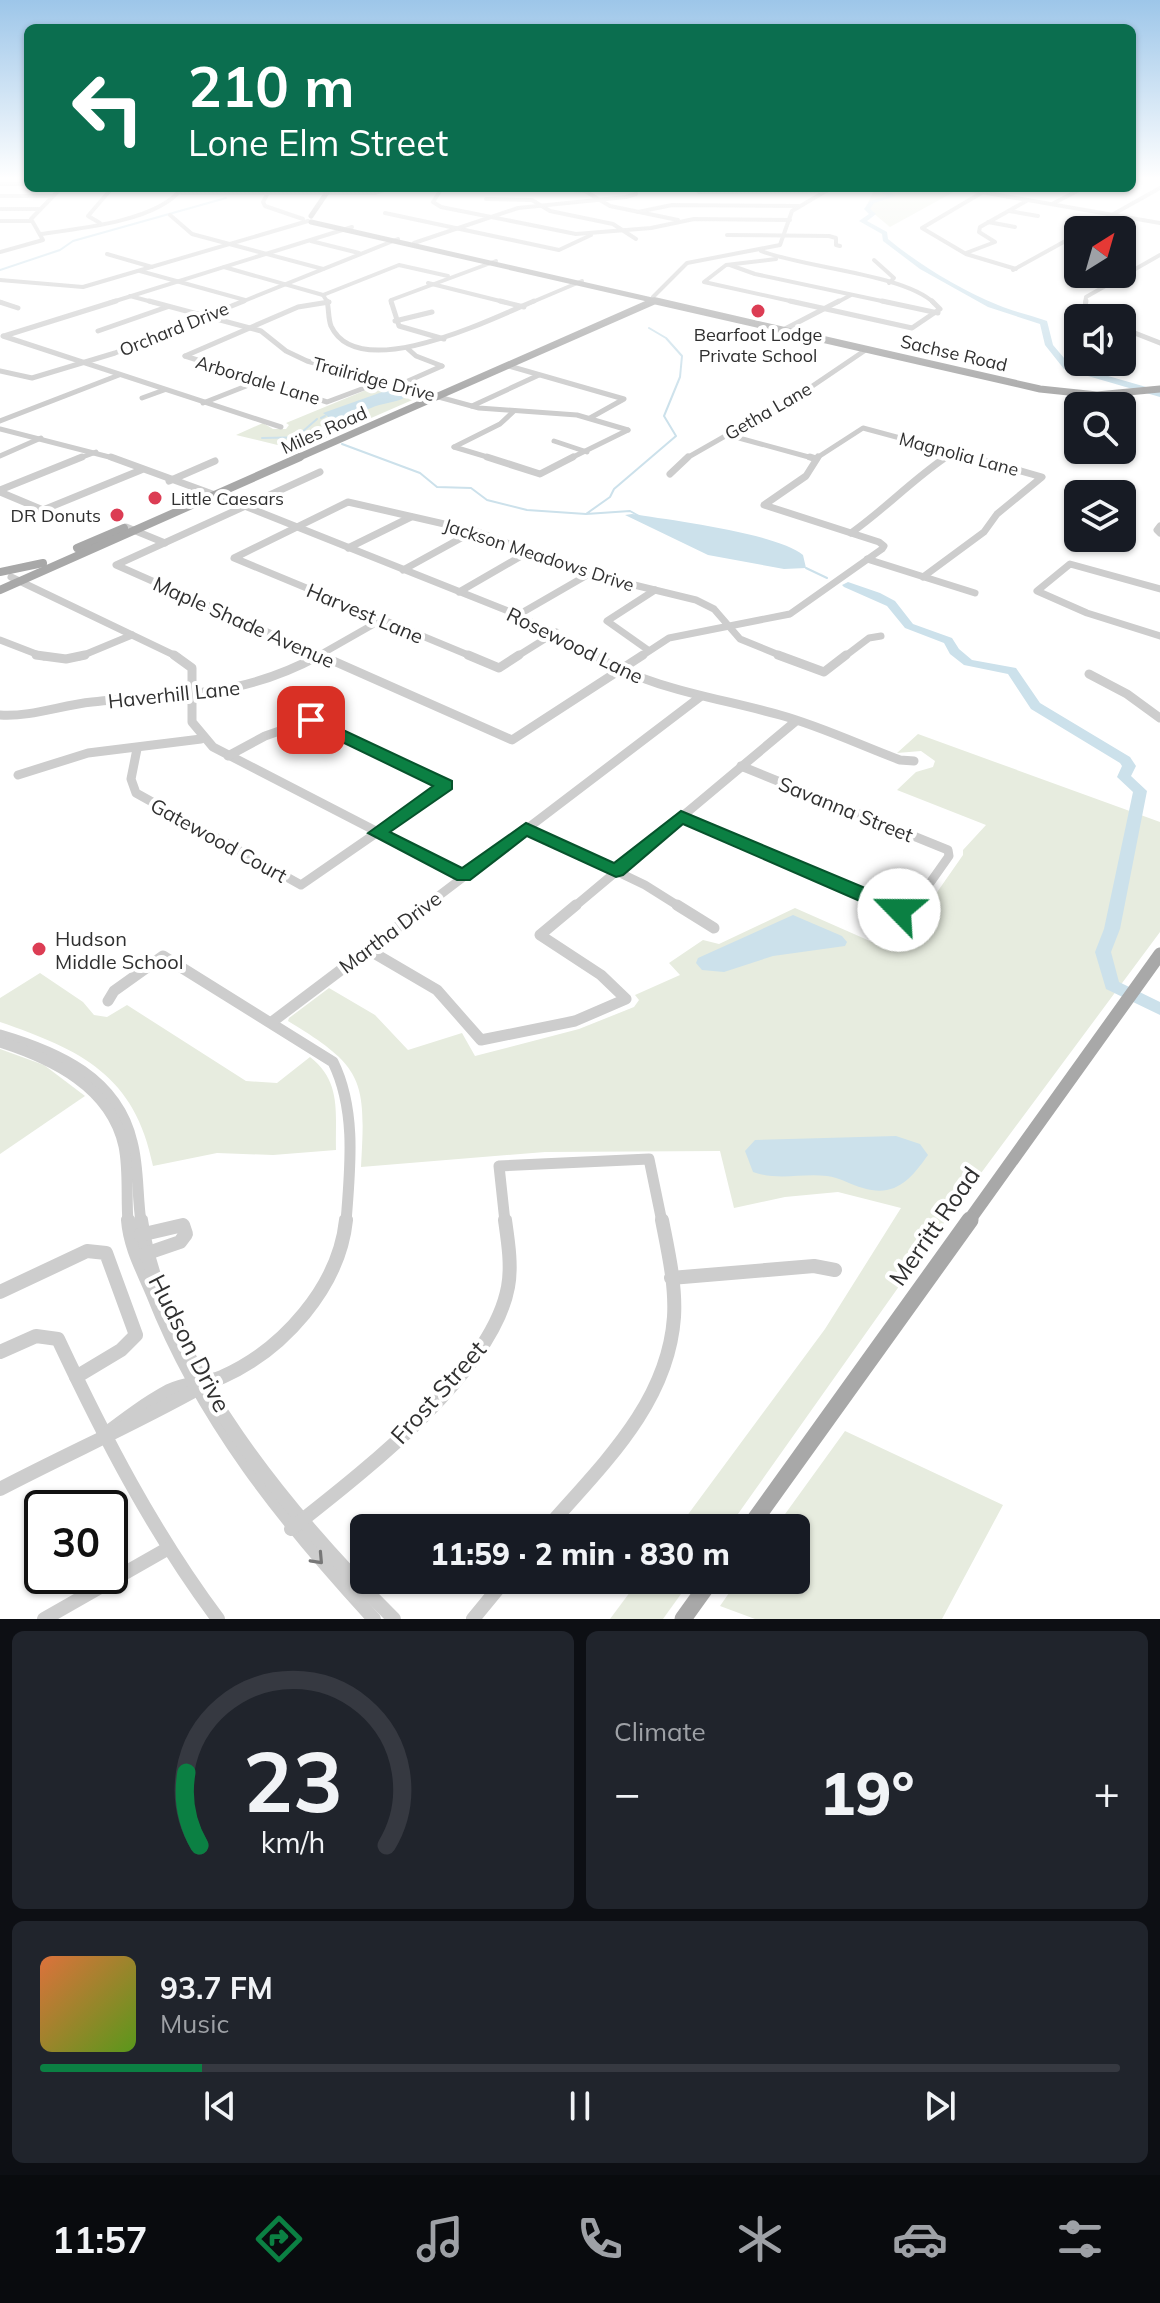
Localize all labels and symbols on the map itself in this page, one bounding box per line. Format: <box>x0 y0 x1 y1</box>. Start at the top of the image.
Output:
north arrow <box>1064 216 1136 288</box>
street label: Orchard Drive <box>116 297 232 361</box>
marker: Bearfoot Lodge Private School <box>749 302 767 320</box>
place label: Bearfoot Lodge Private School <box>694 323 822 367</box>
street label: Sachse Road <box>898 330 1010 376</box>
street label: Arbordale Lane <box>193 350 323 410</box>
street label: Trailridge Drive <box>310 352 438 406</box>
street label: Getha Lane <box>721 377 815 445</box>
street label: Miles Road <box>277 401 371 459</box>
street label: Magnolia Lane <box>897 427 1021 481</box>
place label: Little Caesars <box>171 487 284 510</box>
marker: Little Caesars <box>146 489 164 507</box>
place label: DR Donuts <box>11 504 101 527</box>
marker: DR Donuts <box>108 506 126 524</box>
street label: Jackson Meadows Drive <box>441 513 637 597</box>
street label: Maple Shade Avenue <box>149 571 339 673</box>
street label: Harvest Lane <box>303 577 427 649</box>
street label: Rosewood Lane <box>503 601 647 689</box>
street label: Haverhill Lane <box>107 675 241 713</box>
pin <box>277 686 345 754</box>
street label: Savanna Street <box>775 771 917 847</box>
street label: Gatewood Court <box>146 792 292 888</box>
position arrow <box>857 868 941 952</box>
street label: Martha Drive <box>334 886 446 978</box>
place label: Hudson Middle School <box>55 926 183 974</box>
marker: Hudson Middle School <box>30 940 48 958</box>
street label: Merritt Road <box>882 1161 986 1291</box>
street label: Hudson Drive <box>142 1269 238 1417</box>
street label: Frost Street <box>384 1334 492 1450</box>
speed limit sign: 30 <box>24 1490 128 1594</box>
one-way arrow <box>309 1550 323 1565</box>

